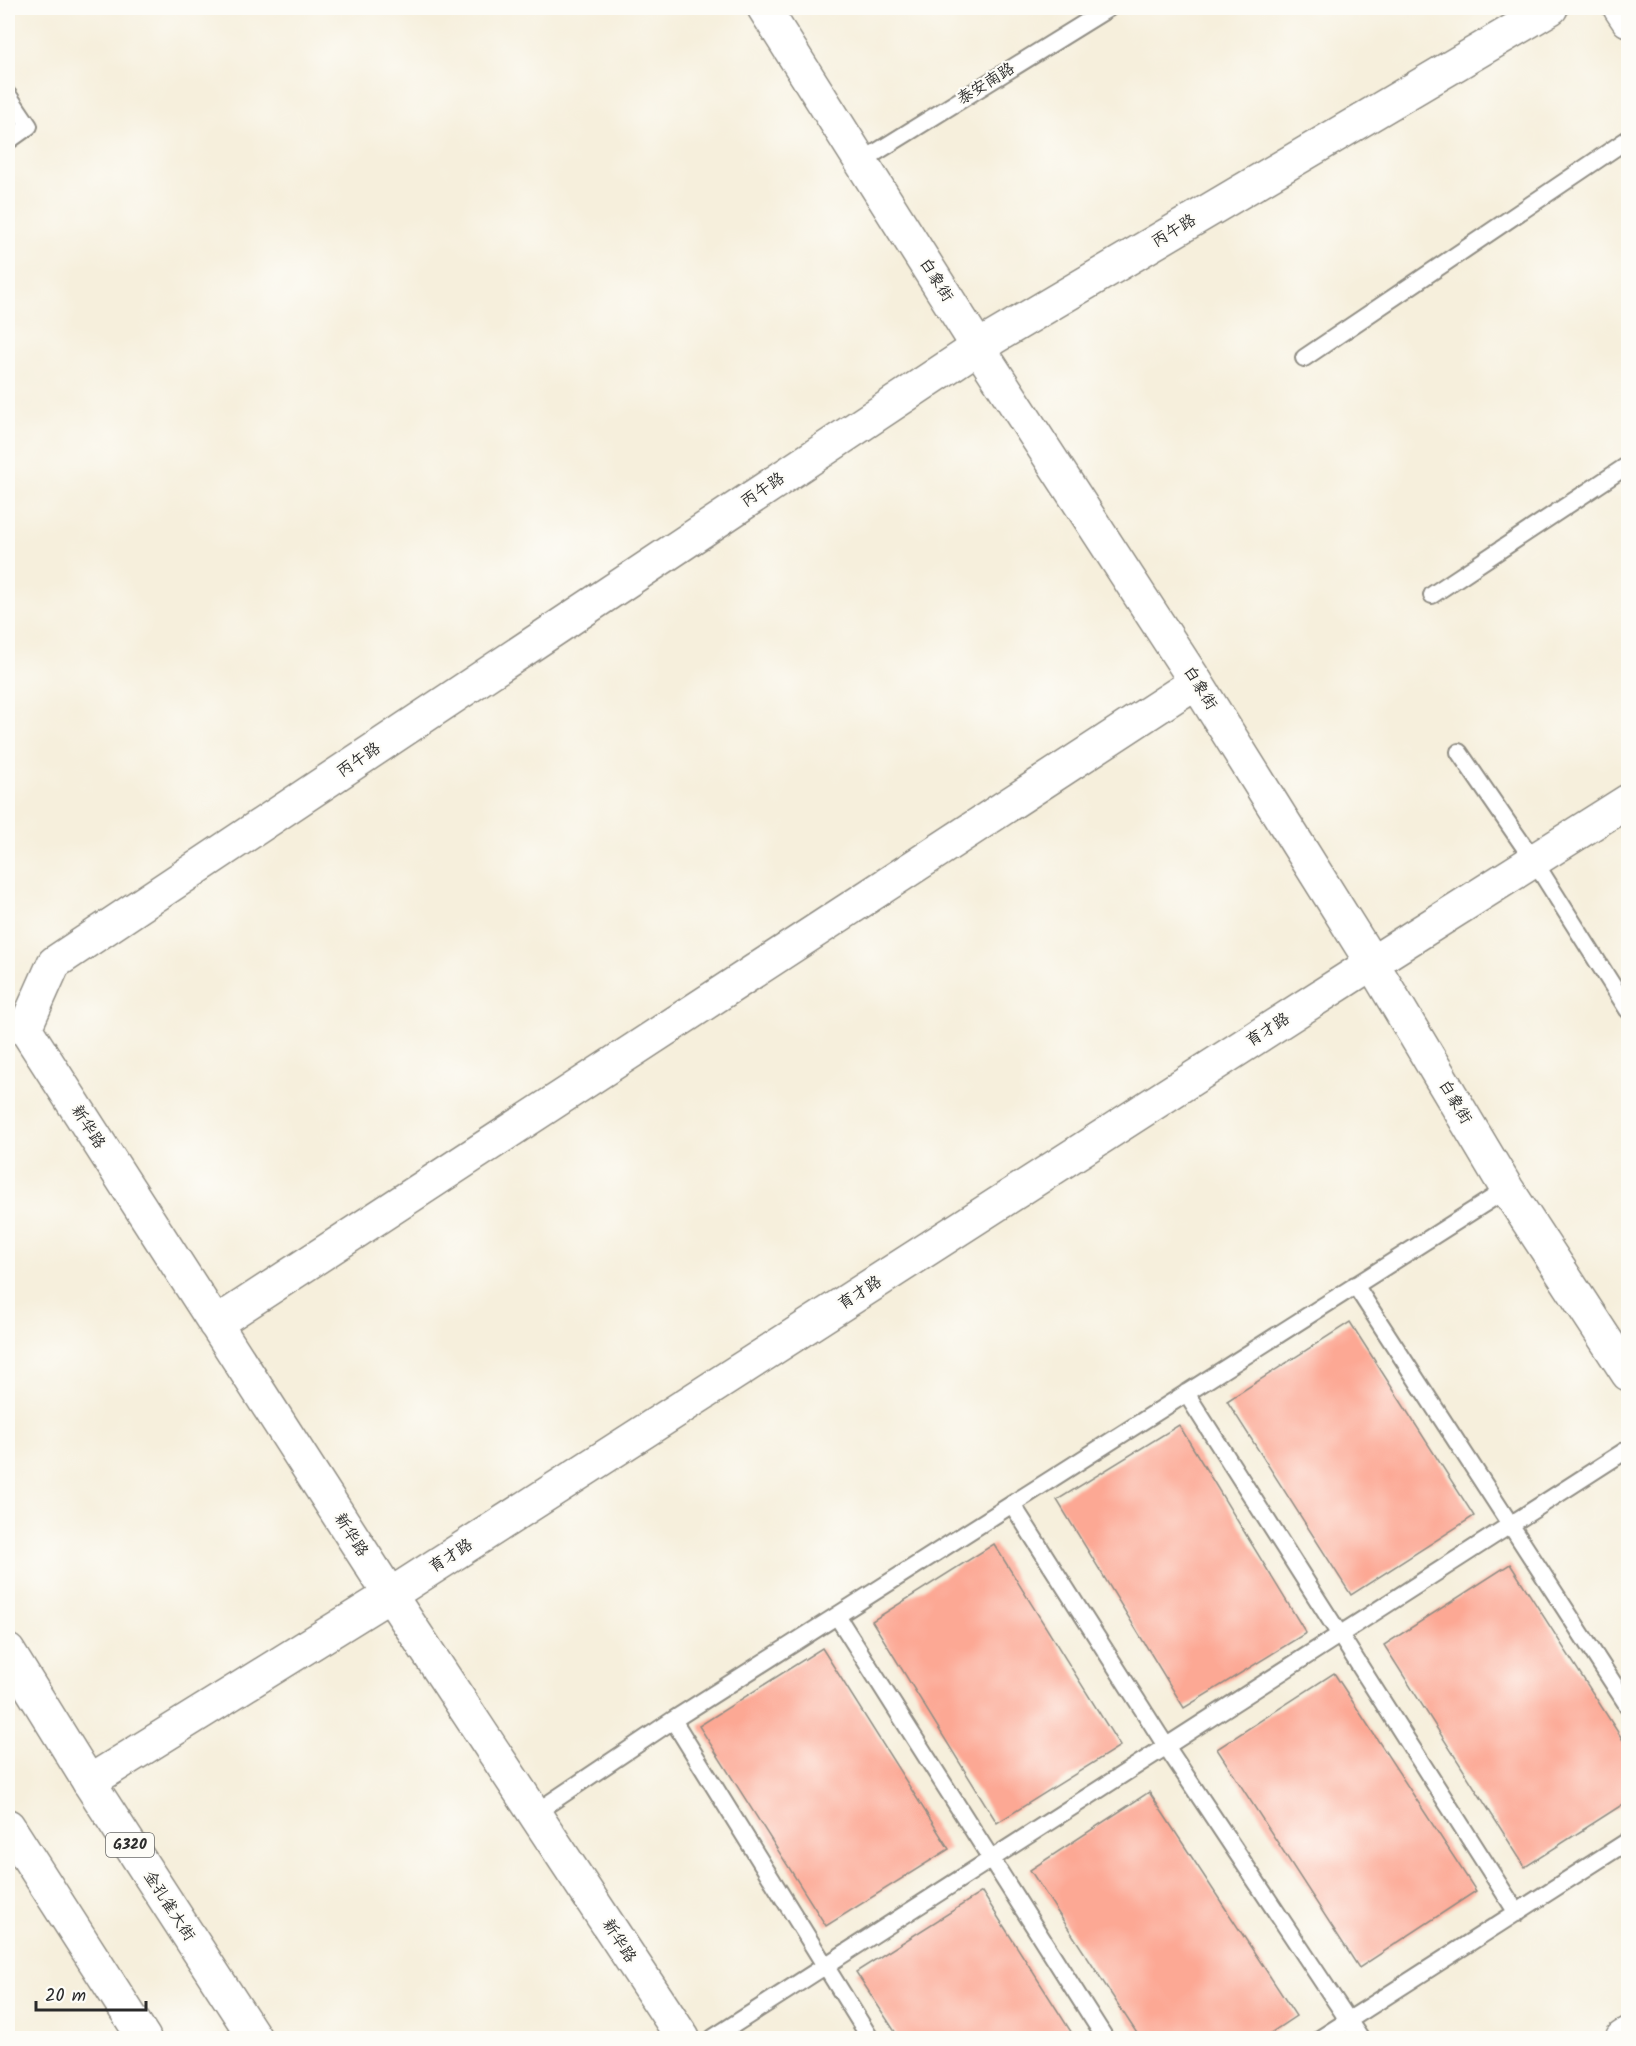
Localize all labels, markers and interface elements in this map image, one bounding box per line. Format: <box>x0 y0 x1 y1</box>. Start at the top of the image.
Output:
street label: 泰安南路 <box>952 56 1020 112</box>
street label: 丙午路 <box>1147 208 1201 254</box>
street label: 白象街 <box>913 253 959 307</box>
street label: 丙午路 <box>736 466 790 514</box>
street label: 白象街 <box>1177 661 1223 715</box>
street label: 丙午路 <box>332 736 386 784</box>
street label: 育才路 <box>1241 1006 1295 1054</box>
street label: 白象街 <box>1432 1075 1478 1129</box>
street label: 新华路 <box>64 1100 112 1154</box>
street label: 育才路 <box>833 1269 887 1317</box>
street label: 新华路 <box>327 1508 375 1562</box>
street label: 育才路 <box>424 1532 478 1580</box>
road number: G320 <box>106 1833 154 1857</box>
street label: 金孔雀大街 <box>137 1866 201 1946</box>
street label: 新华路 <box>595 1914 643 1968</box>
scale bar <box>36 1974 146 2012</box>
text: 20 m <box>45 1982 86 2011</box>

